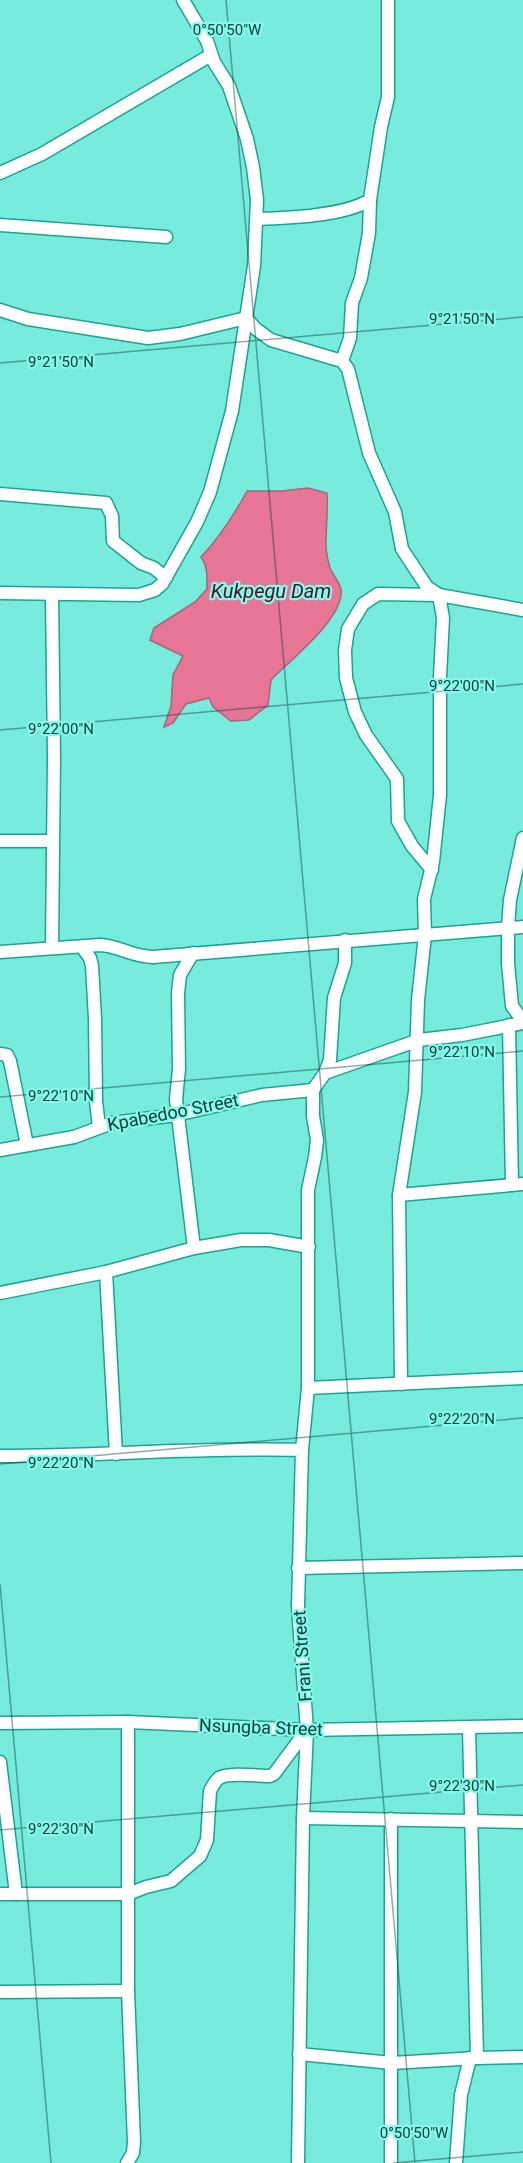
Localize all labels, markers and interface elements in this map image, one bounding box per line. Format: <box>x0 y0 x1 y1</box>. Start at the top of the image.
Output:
text: 0°50'50"W <box>193 21 261 39</box>
text: 9°21'50"N <box>429 310 495 328</box>
text: 9°21'50"N <box>28 353 94 371</box>
water label: Kukpegu Dam <box>211 579 331 603</box>
text: 9°22'00"N <box>429 677 495 695</box>
text: 9°22'00"N <box>28 720 94 738</box>
text: 9°22'10"N <box>429 1043 495 1061</box>
text: 9°22'10"N <box>28 1087 94 1105</box>
street label: Kpabedoo Street <box>106 1089 241 1135</box>
text: 9°22'20"N <box>429 1410 495 1428</box>
text: 9°22'20"N <box>28 1454 94 1472</box>
street label: Frani Street <box>288 1610 316 1702</box>
street label: Nsungba Street <box>199 1714 323 1740</box>
text: 9°22'30"N <box>429 1777 495 1795</box>
text: 9°22'30"N <box>28 1820 94 1838</box>
text: 0°50'50"W <box>380 2124 448 2142</box>

